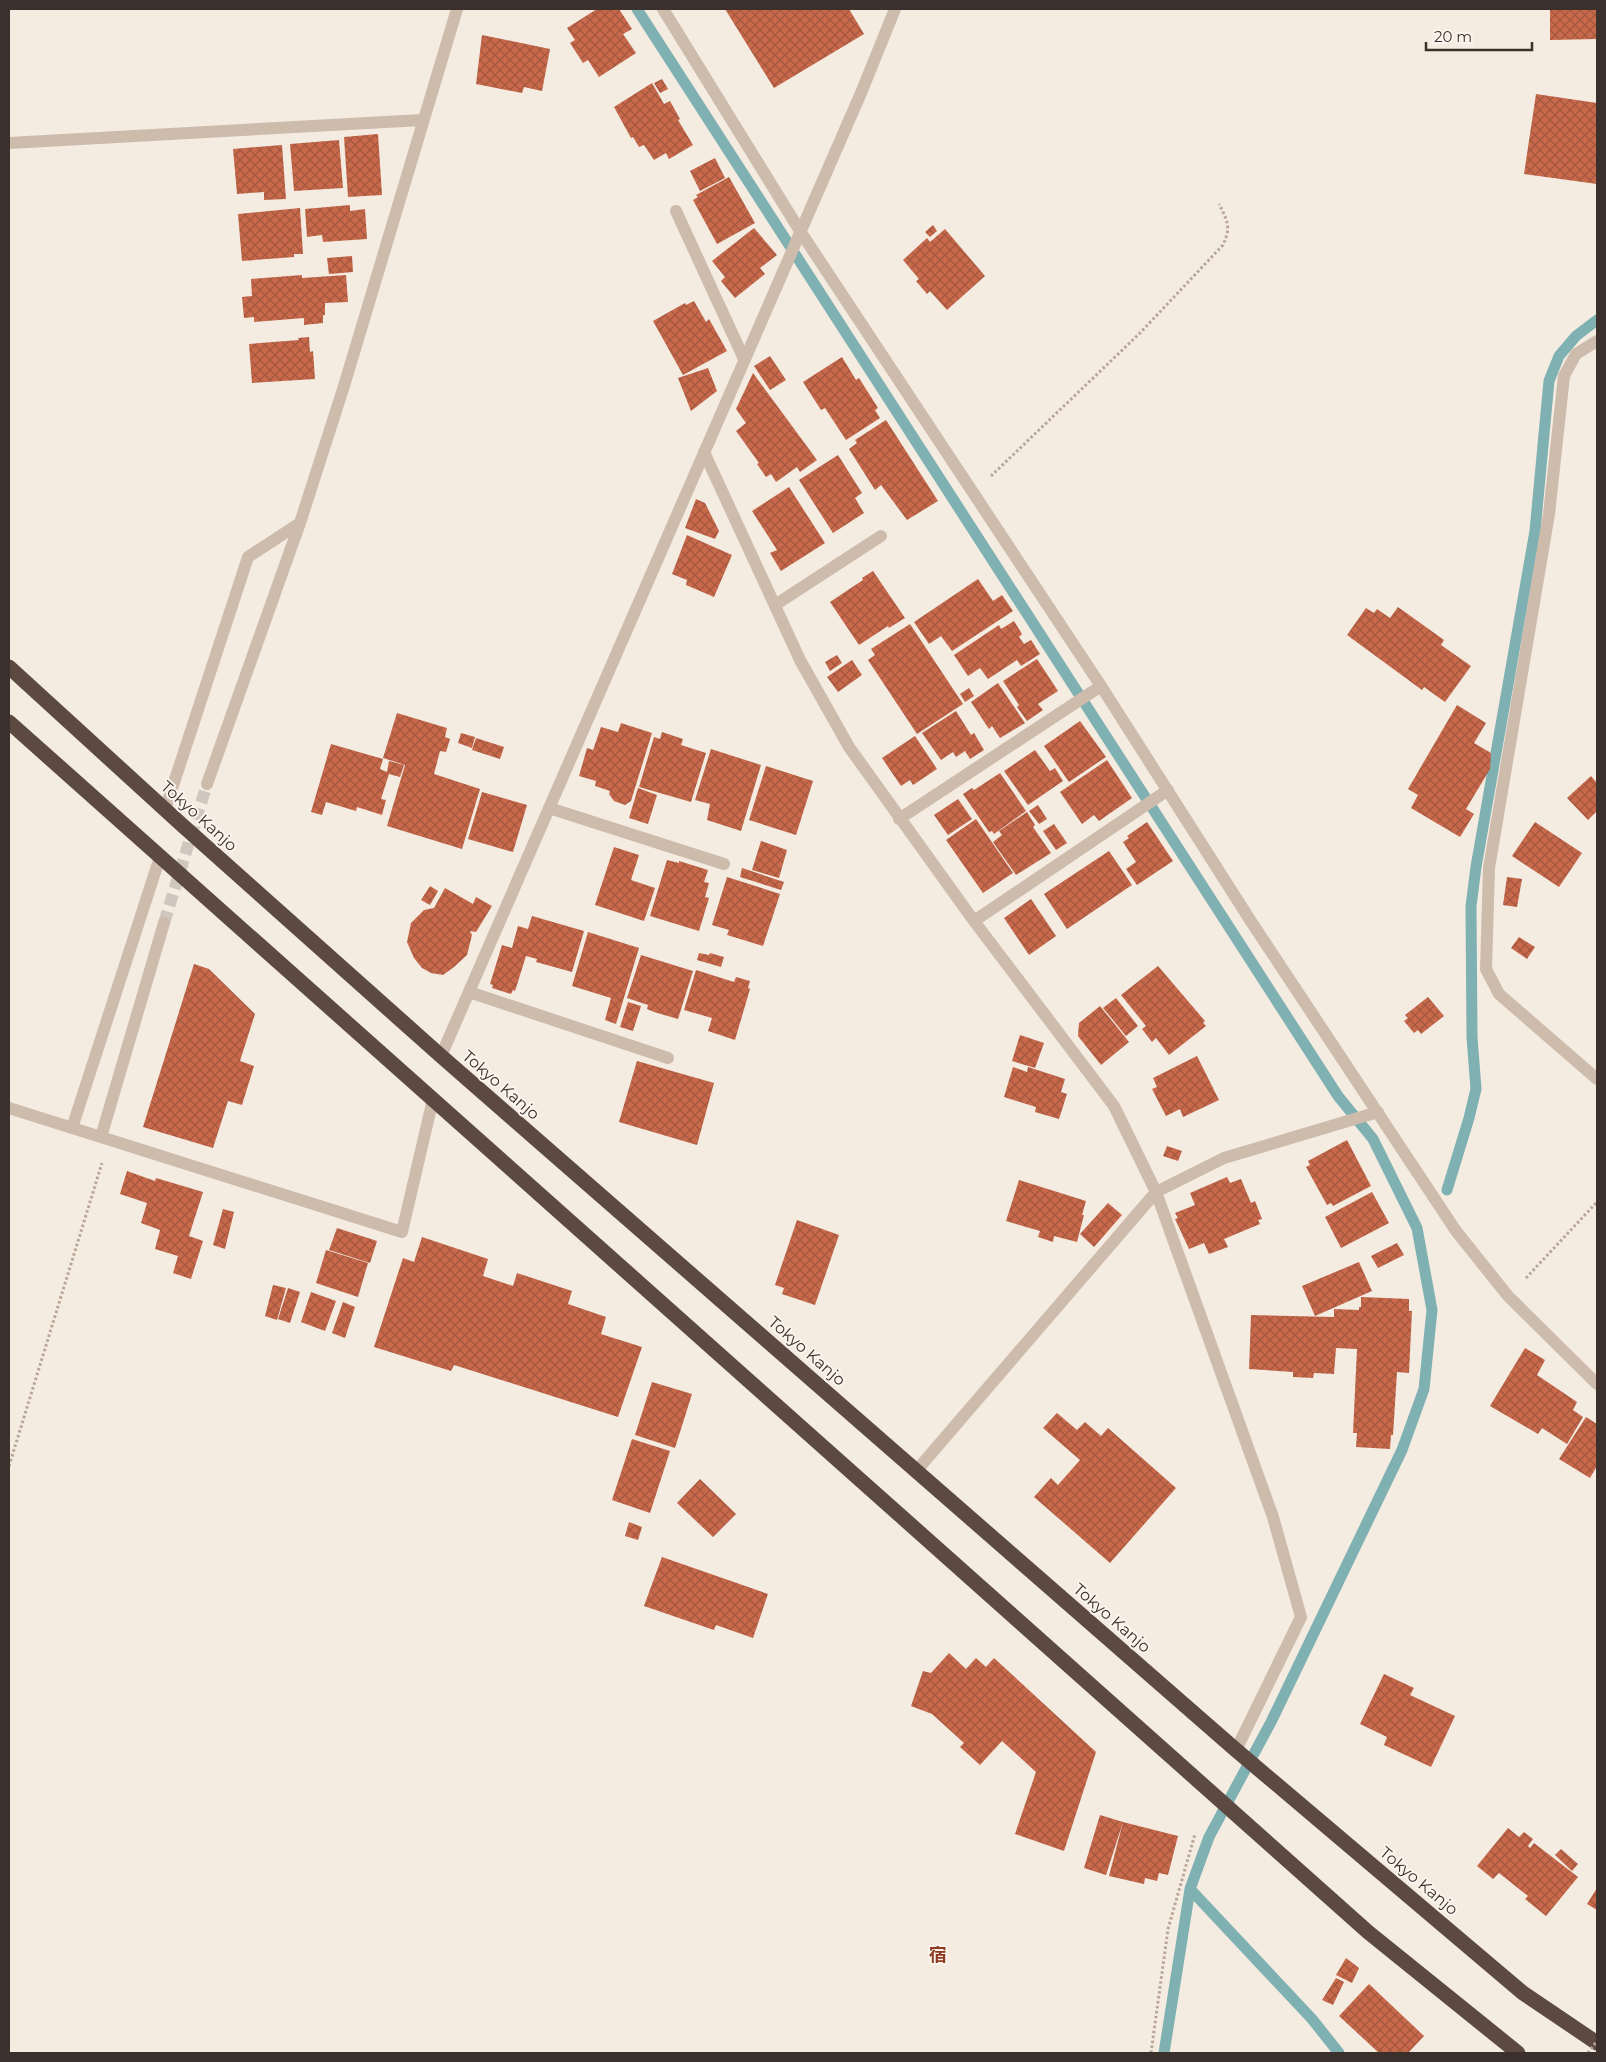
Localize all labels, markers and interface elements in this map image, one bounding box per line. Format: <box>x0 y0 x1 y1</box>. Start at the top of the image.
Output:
scale bar <box>1426 20 1532 52</box>
text: 20 m <box>1434 27 1472 46</box>
street label: Tokyo Kanjo <box>157 777 241 855</box>
street label: Tokyo Kanjo <box>459 1046 543 1124</box>
street label: Tokyo Kanjo <box>765 1312 849 1390</box>
street label: Tokyo Kanjo <box>1070 1579 1154 1657</box>
street label: Tokyo Kanjo <box>1376 1843 1462 1919</box>
district label: 宿 <box>929 1944 947 1966</box>

